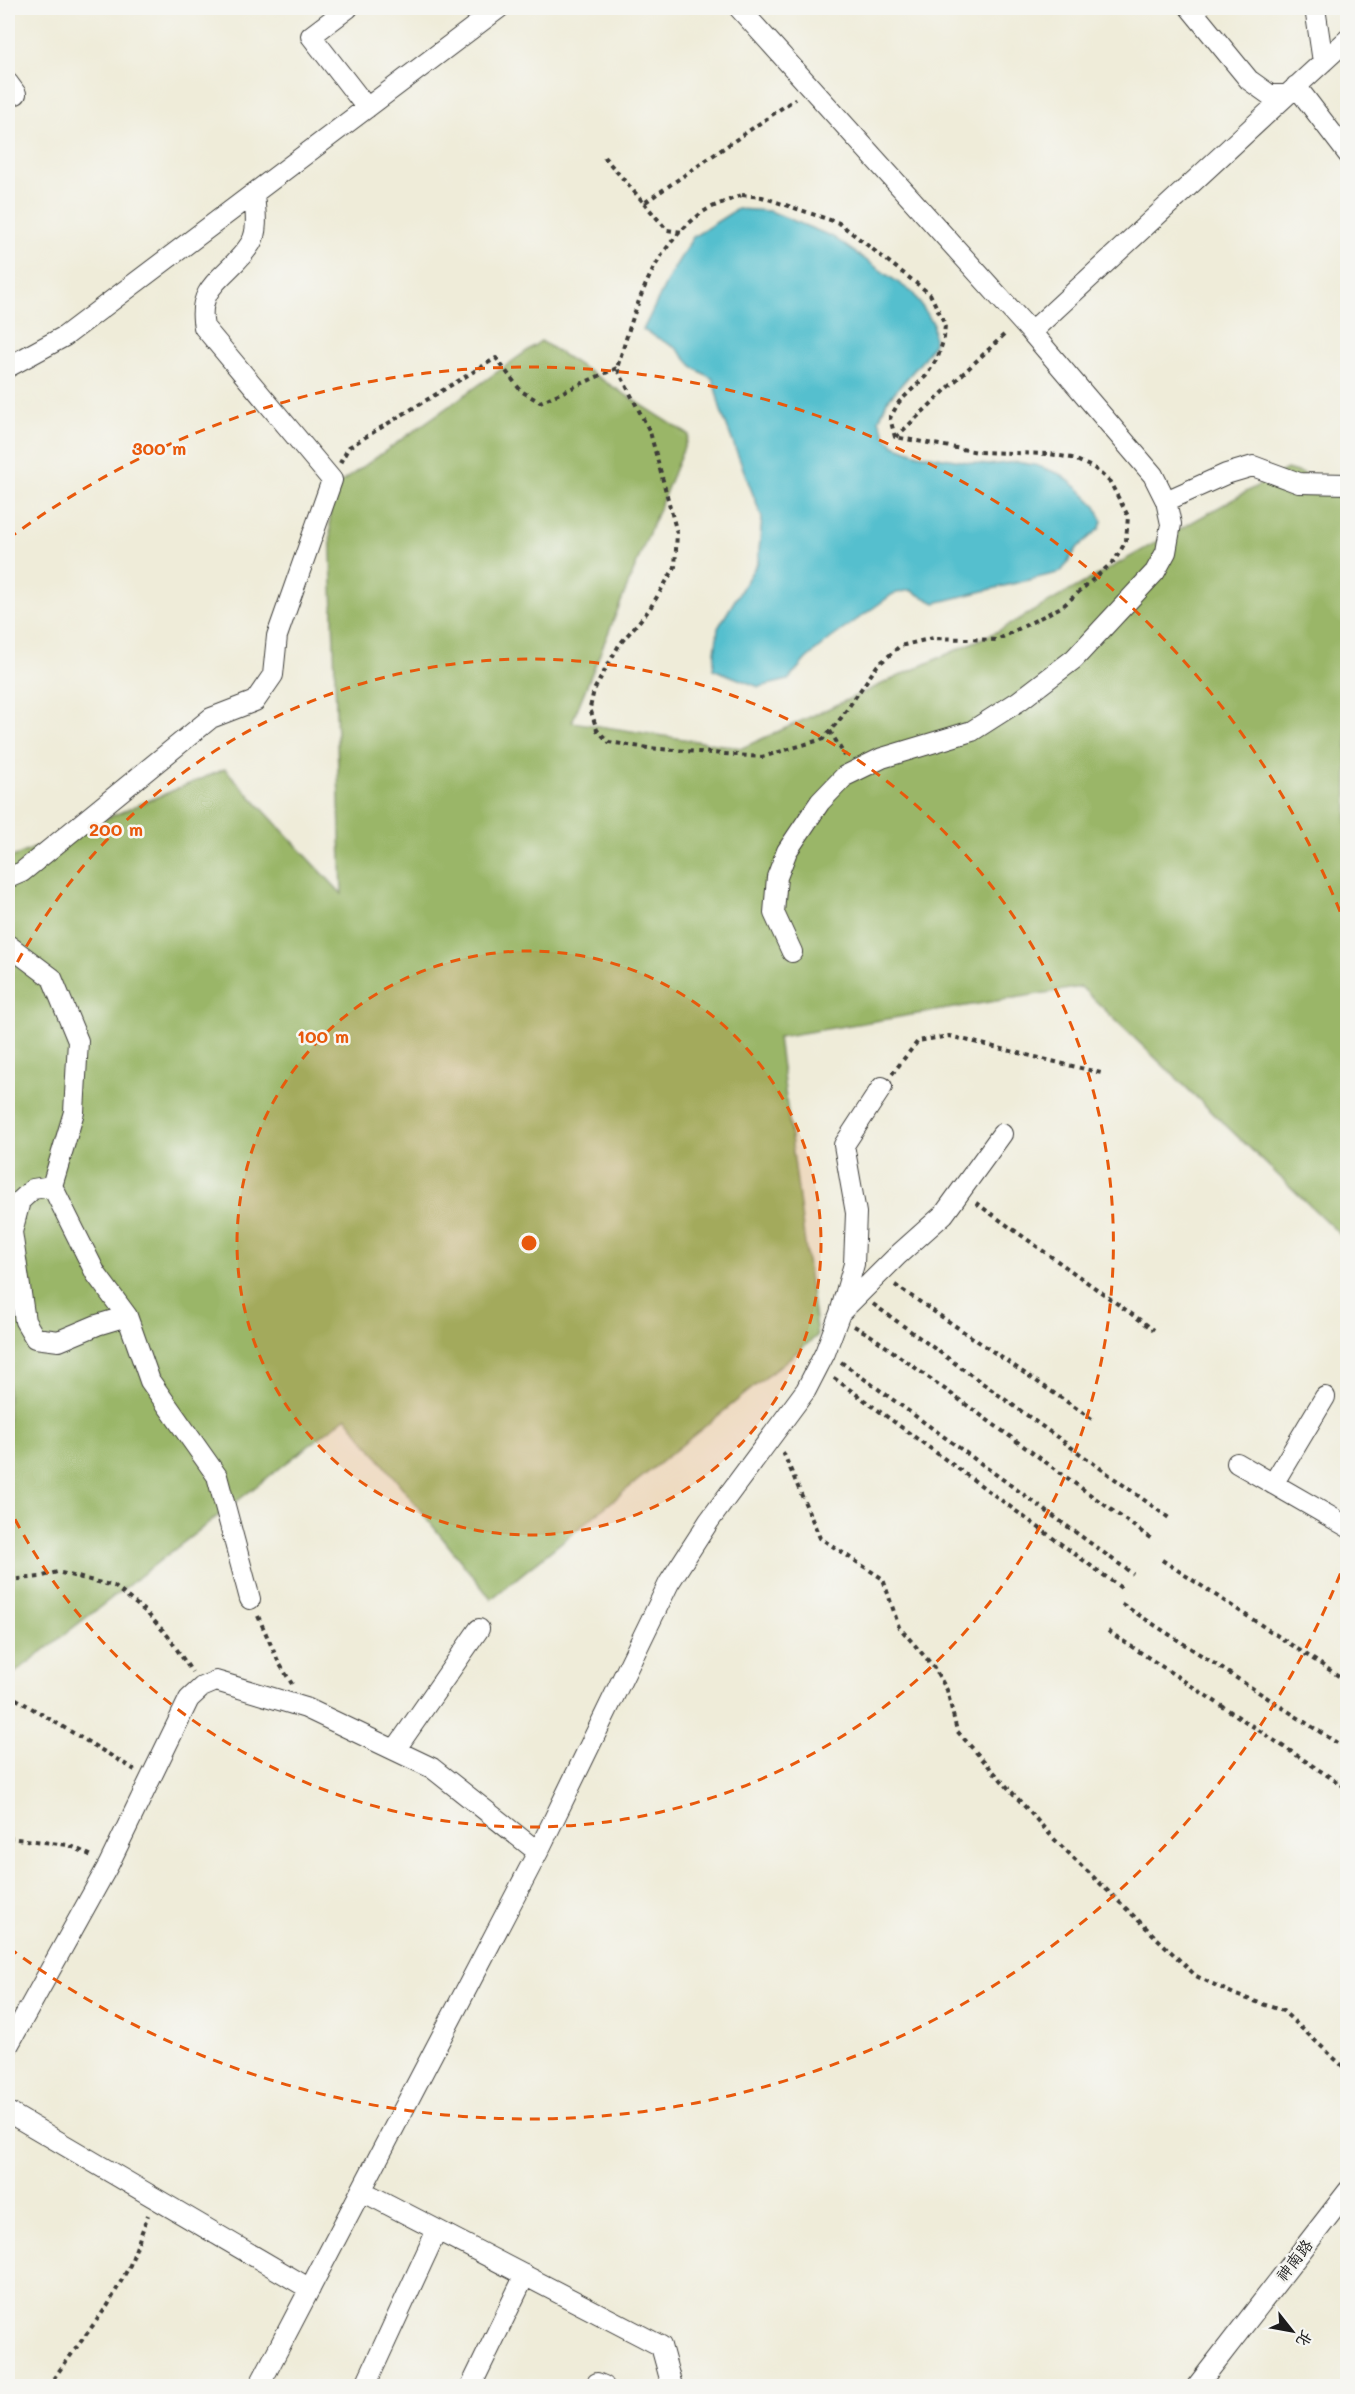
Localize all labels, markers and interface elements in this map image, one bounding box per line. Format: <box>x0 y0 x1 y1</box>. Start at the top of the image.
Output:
text: 300 m <box>132 436 186 460</box>
text: 200 m <box>89 817 143 841</box>
text: 100 m <box>297 1024 349 1048</box>
centre of rings <box>519 1233 539 1253</box>
street label: 神南路 <box>1271 2234 1317 2285</box>
north arrow <box>1262 2301 1322 2361</box>
text: 北 <box>1292 2327 1318 2351</box>

